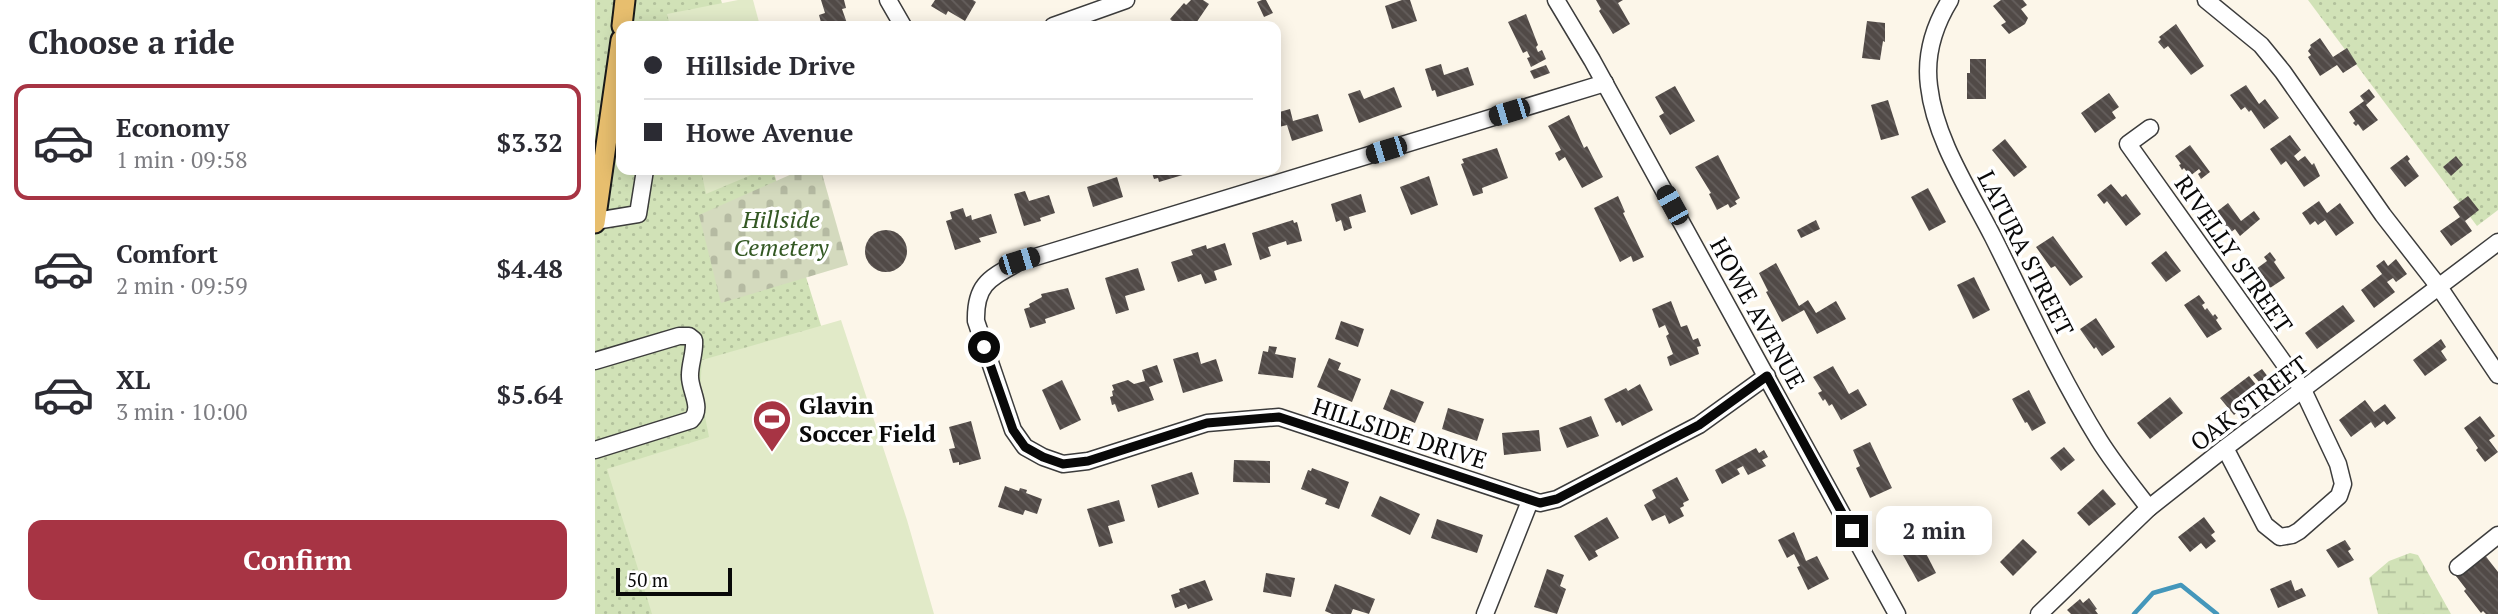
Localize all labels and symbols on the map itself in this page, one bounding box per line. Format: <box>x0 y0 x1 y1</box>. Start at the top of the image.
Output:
car <box>1486 96 1533 128</box>
car <box>1363 134 1410 166</box>
street label: LATURA STREET <box>1971 165 2082 341</box>
street label: RIVELLY STREET <box>2168 169 2300 339</box>
car <box>1653 182 1692 228</box>
park label: Hillside Cemetery <box>734 203 830 263</box>
street label: HOWE AVENUE <box>1703 232 1813 394</box>
car <box>996 245 1043 277</box>
route start <box>968 331 1000 363</box>
street label: OAK STREET <box>2183 348 2315 458</box>
place label: Glavin Soccer Field <box>799 389 936 449</box>
street label: HILLSIDE DRIVE <box>1309 390 1491 476</box>
sports icon: Glavin Soccer Field <box>751 398 793 453</box>
callout: 2 min <box>1877 506 1992 556</box>
route end <box>1836 515 1868 547</box>
scale bar <box>616 565 731 597</box>

